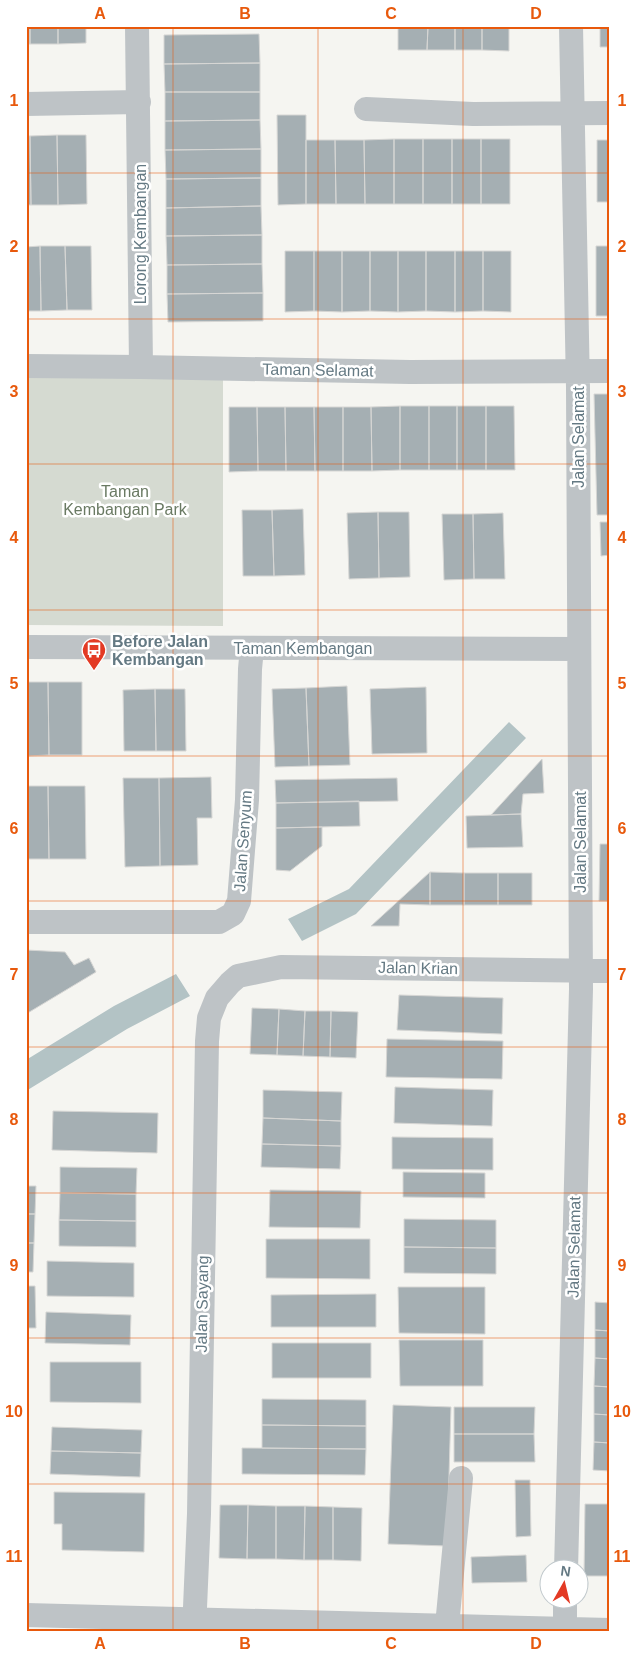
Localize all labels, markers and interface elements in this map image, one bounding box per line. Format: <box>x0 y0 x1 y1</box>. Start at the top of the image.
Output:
text: A <box>94 5 106 22</box>
text: B <box>239 5 251 22</box>
text: C <box>385 5 397 22</box>
text: D <box>530 5 542 22</box>
text: 1 <box>10 92 19 109</box>
text: 1 <box>618 92 627 109</box>
street label: Lorong Kembangan <box>132 164 149 304</box>
text: 2 <box>10 238 19 255</box>
text: 2 <box>618 238 627 255</box>
street label: Taman Selamat <box>262 361 374 379</box>
text: 3 <box>10 383 19 400</box>
text: 3 <box>618 383 627 400</box>
street label: Jalan Selamat <box>570 386 587 488</box>
park label: Taman Kembangan Park <box>63 483 188 518</box>
text: 4 <box>10 529 19 546</box>
text: 4 <box>618 529 627 546</box>
place label: Before Jalan Kembangan <box>112 633 208 668</box>
bus stop icon: Before Jalan Kembangan <box>81 637 107 671</box>
street label: Taman Kembangan <box>234 640 372 657</box>
text: 5 <box>10 675 19 692</box>
text: 5 <box>618 675 627 692</box>
street label: Jalan Senyum <box>231 790 255 892</box>
street label: Jalan Selamat <box>572 791 589 893</box>
text: 6 <box>10 820 19 837</box>
text: 6 <box>618 820 627 837</box>
street label: Jalan Krian <box>378 959 458 977</box>
text: 7 <box>10 966 19 983</box>
text: 7 <box>618 966 627 983</box>
text: 8 <box>10 1111 19 1128</box>
text: 8 <box>618 1111 627 1128</box>
street label: Jalan Selamat <box>565 1196 583 1298</box>
street label: Jalan Sayang <box>193 1255 211 1353</box>
text: 9 <box>10 1257 19 1274</box>
text: 9 <box>618 1257 627 1274</box>
text: 10 <box>5 1403 23 1420</box>
text: 10 <box>613 1403 631 1420</box>
text: 11 <box>6 1548 23 1565</box>
text: 11 <box>614 1548 631 1565</box>
north arrow <box>538 1560 588 1610</box>
text: N <box>560 1562 572 1580</box>
text: A <box>94 1635 106 1652</box>
text: B <box>239 1635 251 1652</box>
text: C <box>385 1635 397 1652</box>
text: D <box>530 1635 542 1652</box>

